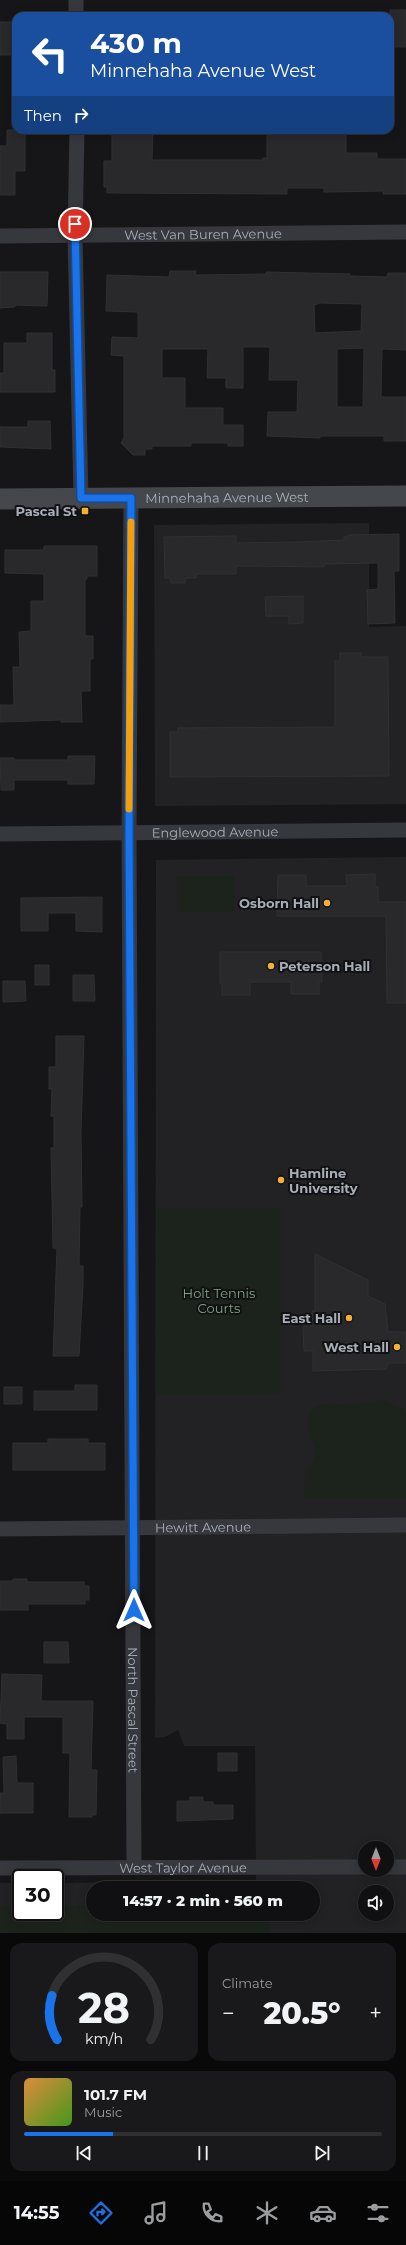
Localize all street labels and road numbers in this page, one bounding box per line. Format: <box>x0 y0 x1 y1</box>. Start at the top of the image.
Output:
street label: West Van Buren Avenue <box>124 225 282 243</box>
street label: Minnehaha Avenue West <box>145 489 309 506</box>
street label: Englewood Avenue <box>152 823 278 841</box>
street label: Hewitt Avenue <box>155 1519 251 1535</box>
street label: North Pascal Street <box>125 1647 142 1773</box>
street label: West Taylor Avenue <box>119 1859 247 1876</box>

